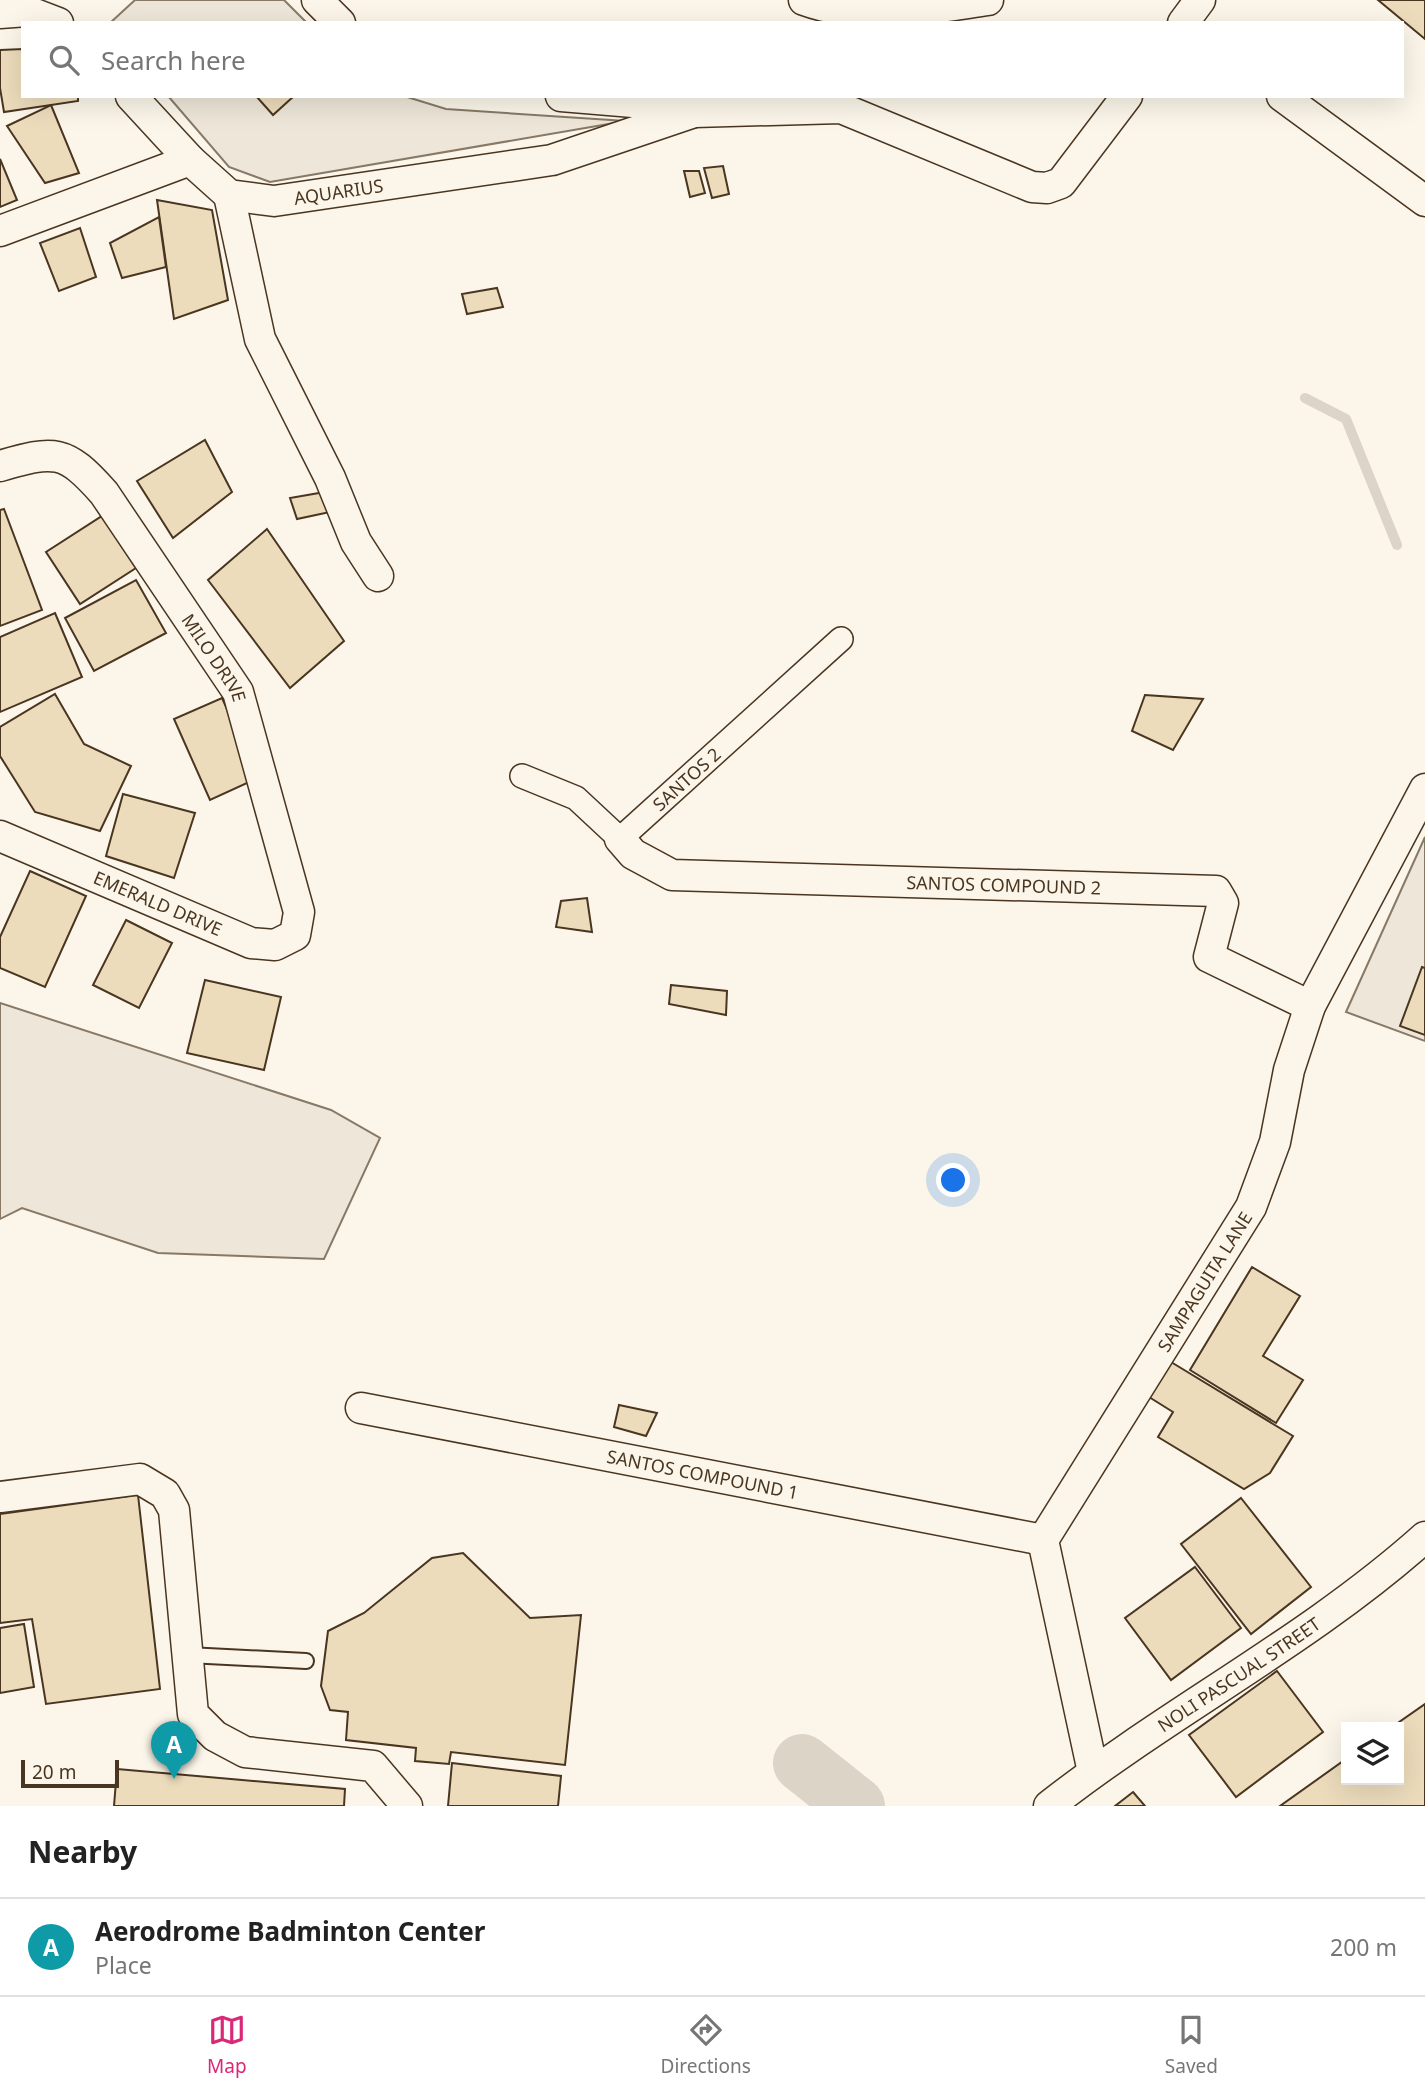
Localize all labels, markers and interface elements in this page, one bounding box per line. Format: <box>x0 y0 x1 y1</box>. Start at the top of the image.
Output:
search box <box>21 21 1404 98</box>
icon: search <box>45 41 83 79</box>
text: Search here <box>101 42 246 78</box>
street label: AQUARIUS <box>292 173 385 210</box>
street label: MILO DRIVE <box>177 609 252 704</box>
street label: SANTOS 2 <box>647 742 725 816</box>
street label: EMERALD DRIVE <box>90 865 226 941</box>
street label: SANTOS COMPOUND 2 <box>906 870 1101 900</box>
your location <box>936 1163 970 1197</box>
street label: SAMPAGUITA LANE <box>1152 1207 1257 1356</box>
street label: SANTOS COMPOUND 1 <box>605 1444 801 1504</box>
street label: NOLI PASCUAL STREET <box>1153 1611 1325 1737</box>
pin: A <box>151 1721 197 1779</box>
map controls <box>1341 1722 1404 1785</box>
button: layers <box>1341 1722 1404 1785</box>
scale bar <box>21 1757 119 1789</box>
text: 20 m <box>32 1759 76 1785</box>
text: Nearby <box>28 1831 137 1872</box>
text: Aerodrome Badminton Center <box>95 1913 485 1949</box>
text: A <box>43 1931 59 1963</box>
text: 200 m <box>1330 1931 1397 1963</box>
text: Place <box>95 1949 152 1981</box>
tab: Map <box>207 2011 247 2079</box>
tab: Directions <box>661 2011 751 2079</box>
tab: Saved <box>1165 2011 1218 2079</box>

